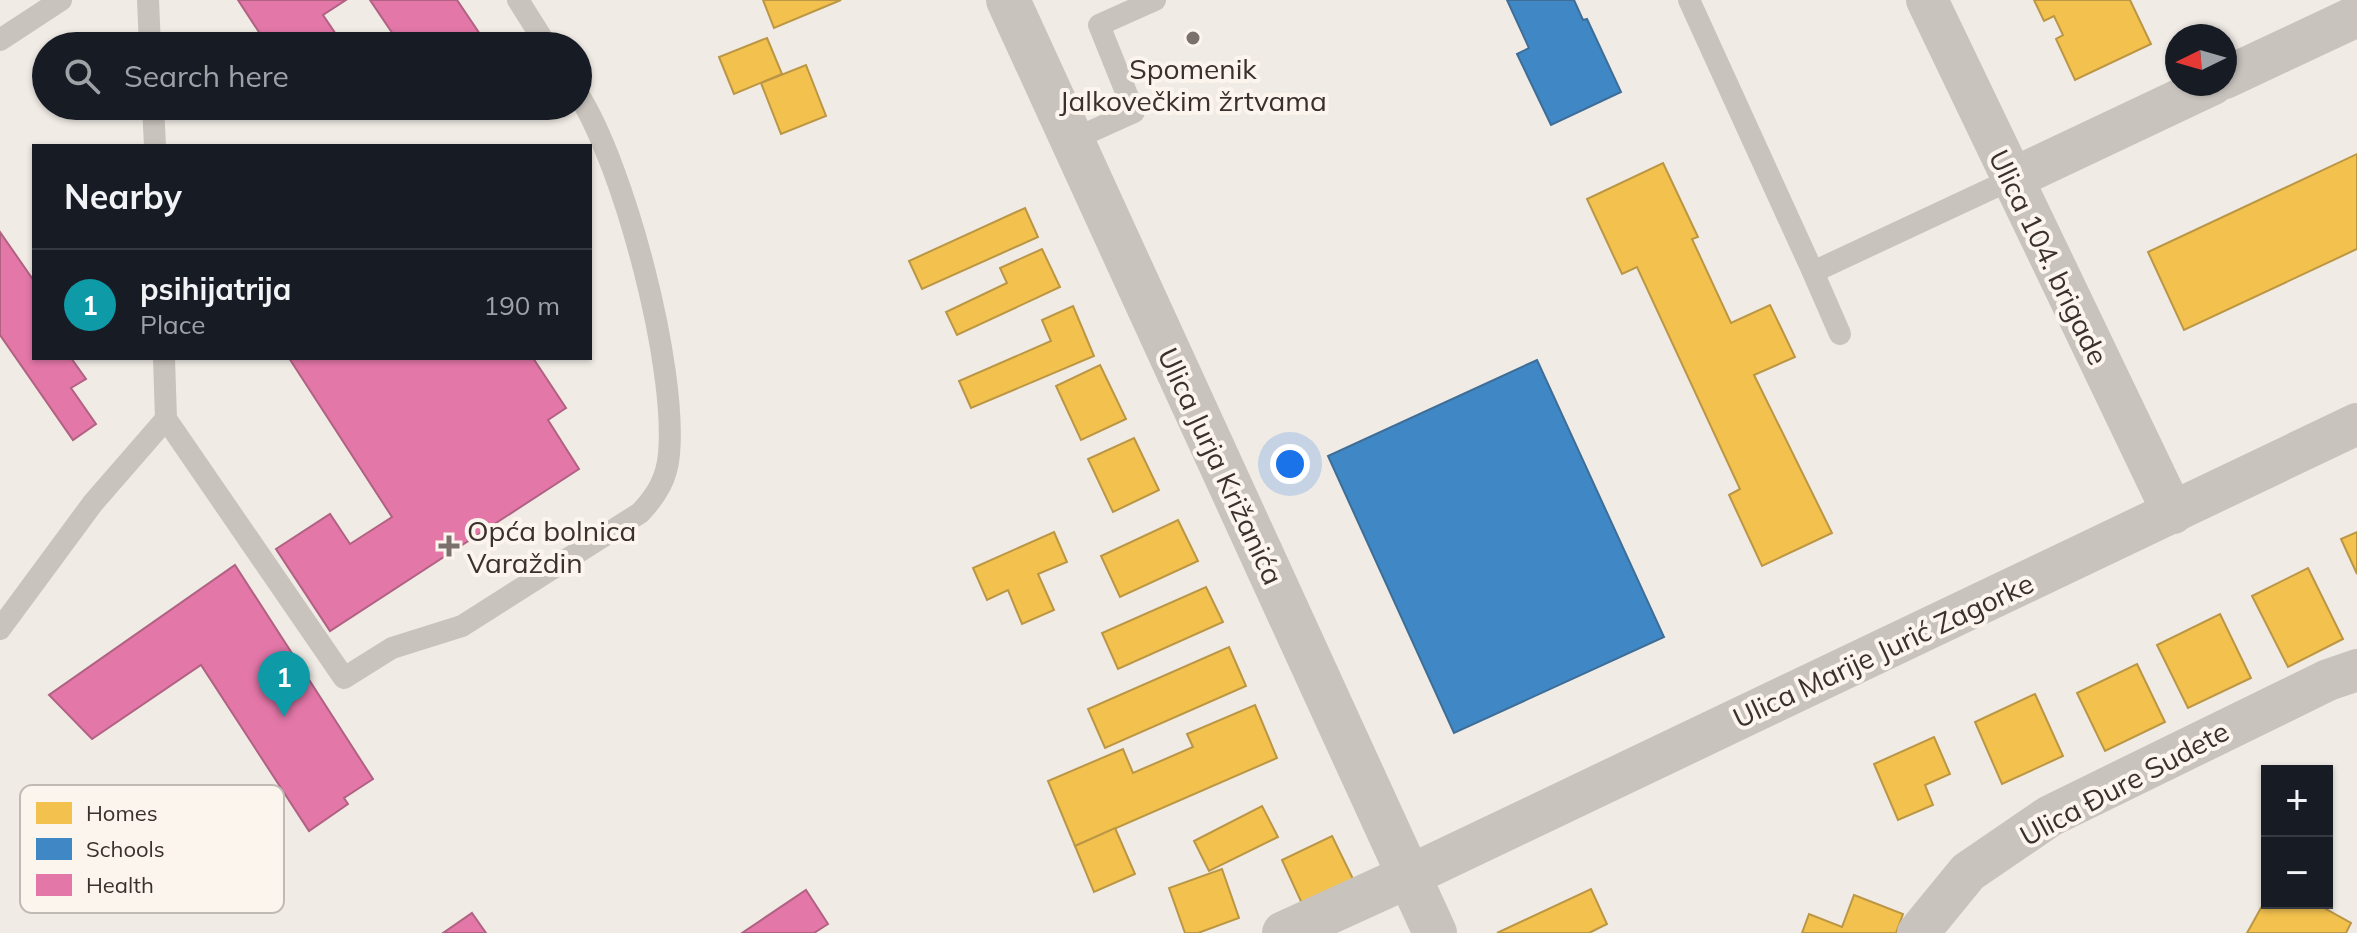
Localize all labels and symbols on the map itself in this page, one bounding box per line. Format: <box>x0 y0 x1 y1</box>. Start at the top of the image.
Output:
north arrow <box>2165 24 2237 96</box>
marker: Spomenik Jalkovečkim žrtvama <box>1184 29 1202 47</box>
place label: Spomenik Jalkovečkim žrtvama <box>1059 51 1327 118</box>
street label: Ulica 104. brigade <box>1982 144 2116 370</box>
street label: Ulica Jurja Križanića <box>1151 342 1291 590</box>
your location <box>1270 444 1310 484</box>
place label: Opća bolnica Varaždin <box>467 513 636 580</box>
marker: Opća bolnica Varaždin <box>438 535 460 557</box>
street label: Ulica Marije Jurić Zagorke <box>1727 565 2039 735</box>
pin: 1 <box>258 651 310 717</box>
street label: Ulica Đure Sudete <box>2013 713 2235 853</box>
legend <box>20 785 284 913</box>
text: Homes <box>86 799 158 827</box>
text: Schools <box>86 835 165 863</box>
text: Health <box>86 871 154 899</box>

